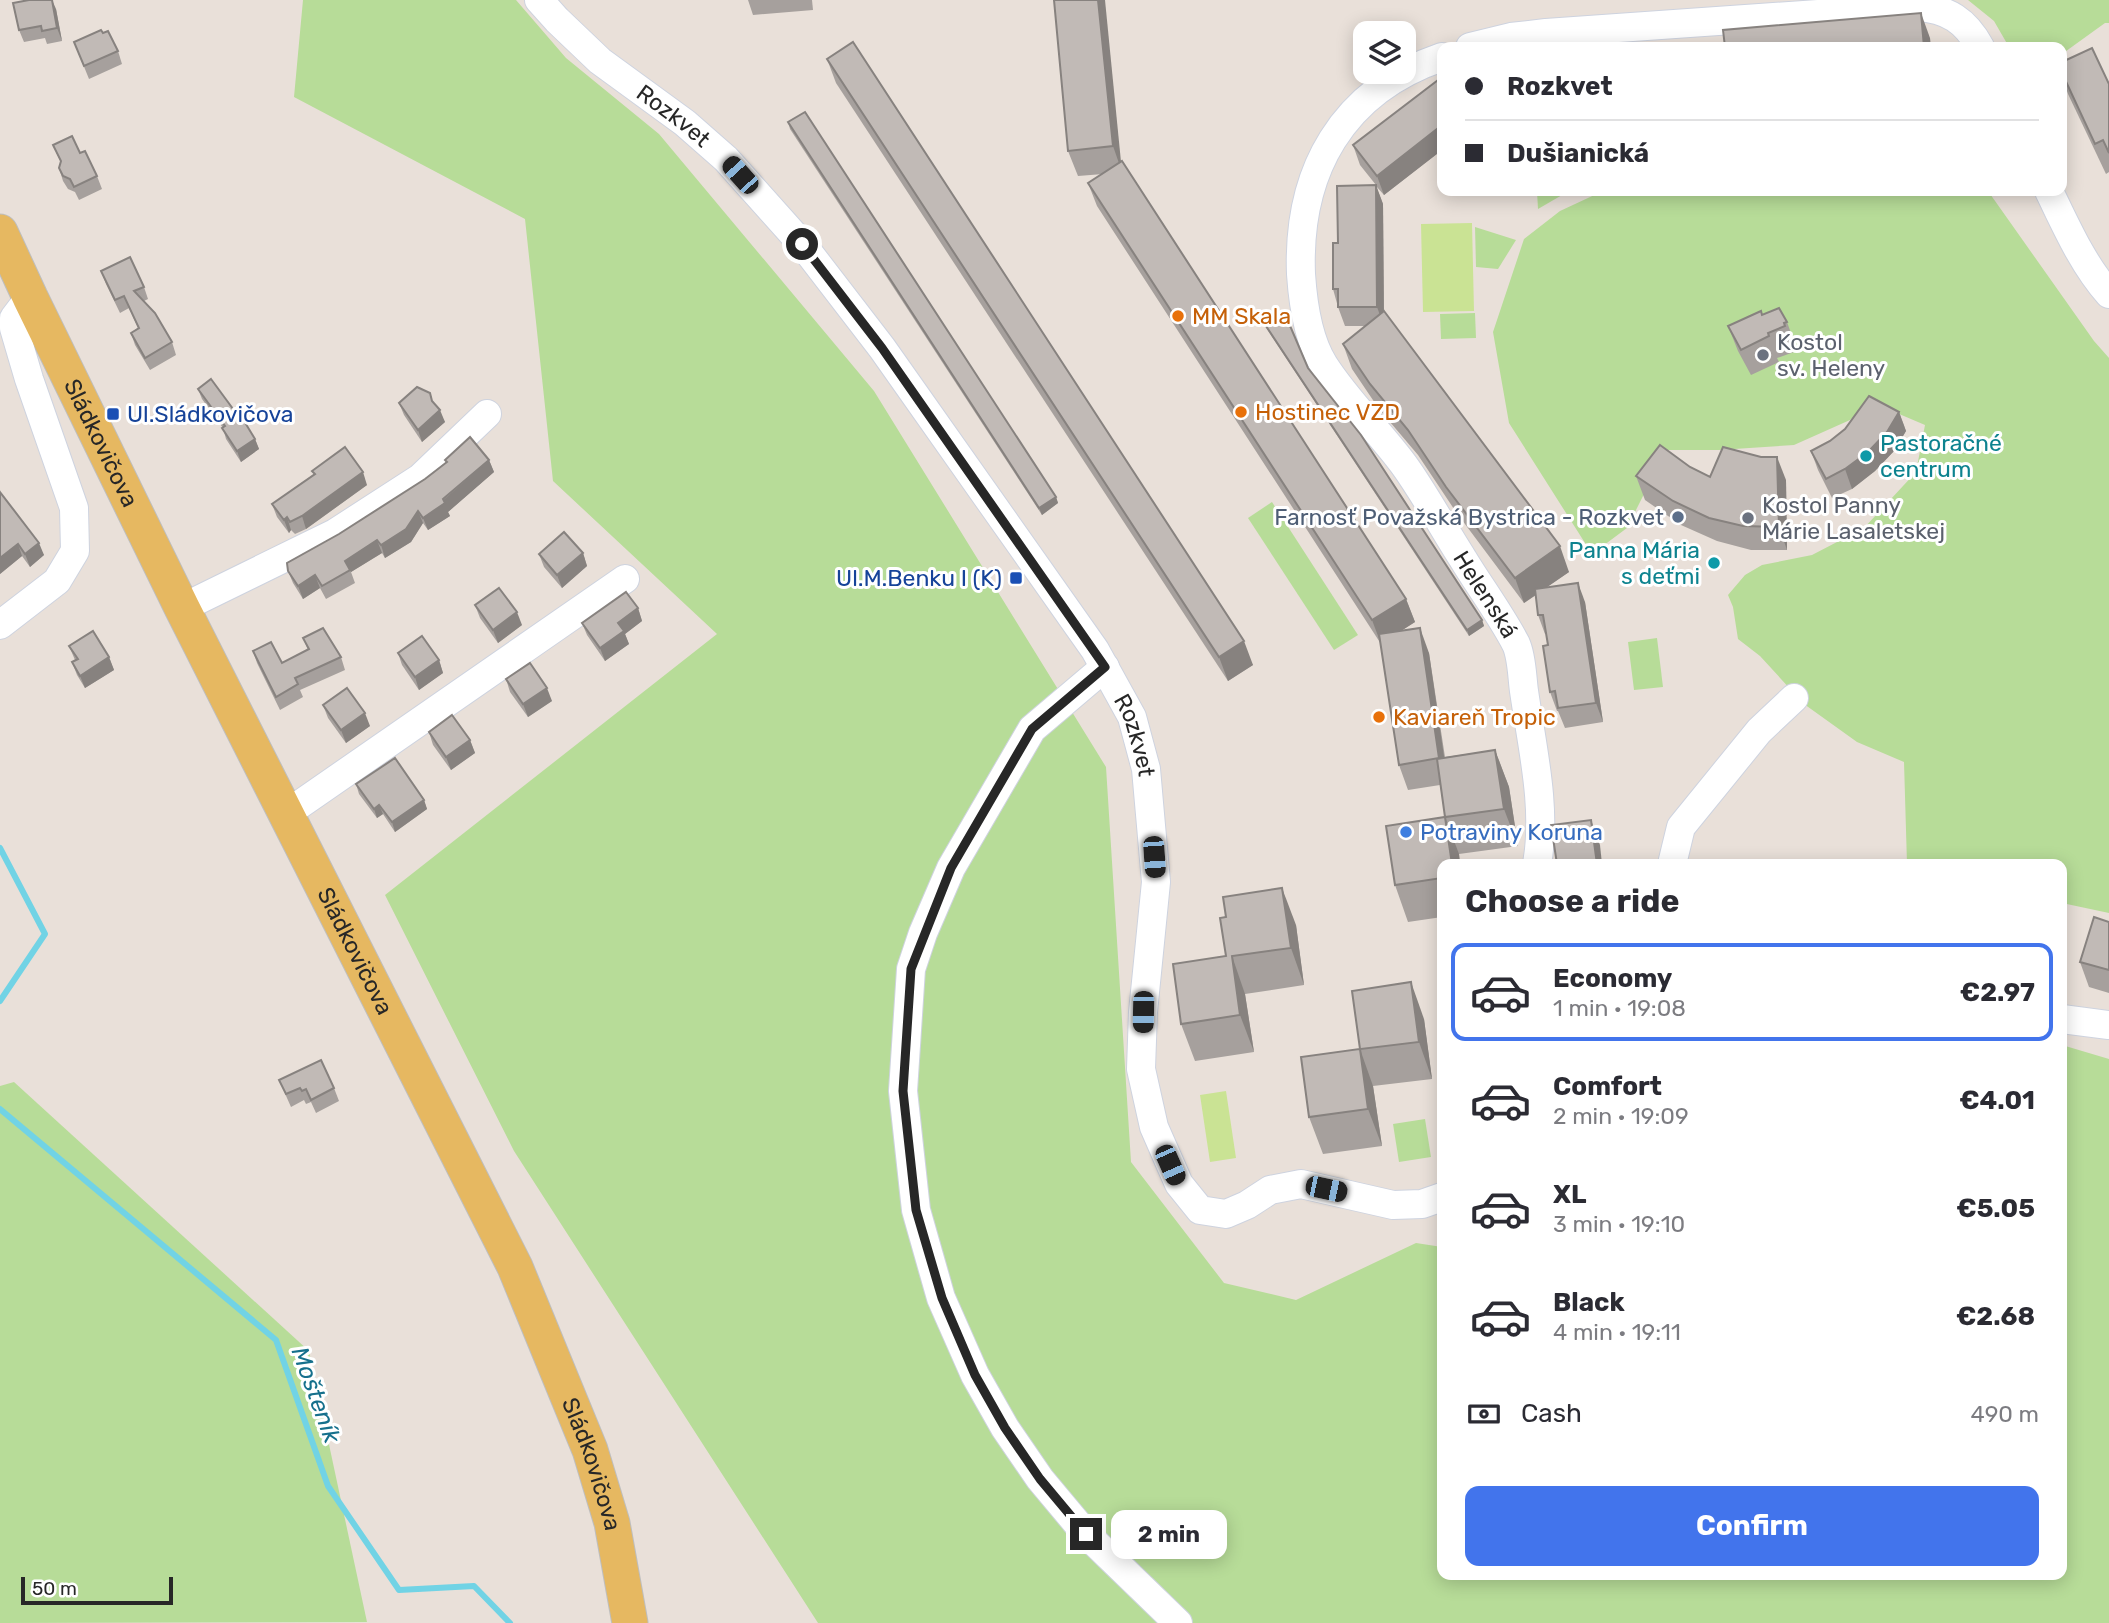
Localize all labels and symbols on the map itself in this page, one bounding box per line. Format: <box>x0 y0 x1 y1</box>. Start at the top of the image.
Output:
street label: Rozkvet <box>631 78 716 153</box>
car <box>719 152 762 198</box>
route start <box>786 228 818 260</box>
place label: MM Skala <box>1192 302 1291 330</box>
marker: MM Skala <box>1170 308 1186 324</box>
place label: Kostol sv. Heleny <box>1777 328 1886 382</box>
marker: Kostol sv. Heleny <box>1755 347 1771 363</box>
street label: Sládkovičova <box>58 374 144 512</box>
place label: Hostinec VZD <box>1255 398 1400 426</box>
place label: Ul.Sládkovičova <box>127 400 293 428</box>
marker: Hostinec VZD <box>1233 404 1249 420</box>
marker: Ul.Sládkovičova <box>105 406 121 422</box>
place label: Pastoračné centrum <box>1880 429 2002 483</box>
marker: Pastoračné centrum <box>1858 448 1874 464</box>
place label: Kostol Panny Márie Lasaletskej <box>1762 491 1945 545</box>
place label: Farnosť Považská Bystrica - Rozkvet <box>1274 503 1664 531</box>
marker: Farnosť Považská Bystrica - Rozkvet <box>1670 509 1686 525</box>
marker: Kostol Panny Márie Lasaletskej <box>1740 510 1756 526</box>
place label: Panna Mária s deťmi <box>1569 536 1700 590</box>
street label: Helenská <box>1447 546 1524 643</box>
marker: Panna Mária s deťmi <box>1706 555 1722 571</box>
place label: Ul.M.Benku I (K) <box>836 564 1002 592</box>
marker: Ul.M.Benku I (K) <box>1008 570 1024 586</box>
street label: Rozkvet <box>1108 689 1161 778</box>
place label: Kaviareň Tropic <box>1393 703 1556 731</box>
marker: Kaviareň Tropic <box>1371 709 1387 725</box>
place label: Potraviny Koruna <box>1420 818 1603 846</box>
marker: Potraviny Koruna <box>1398 824 1414 840</box>
car <box>1143 835 1166 879</box>
street label: Sládkovičova <box>311 883 399 1019</box>
car <box>1133 991 1154 1033</box>
car <box>1152 1142 1189 1188</box>
car <box>1304 1174 1349 1204</box>
water label: Mošteník <box>286 1343 347 1448</box>
street label: Sládkovičova <box>556 1393 627 1533</box>
callout: 2 min <box>1110 1510 1226 1558</box>
route end <box>1070 1518 1102 1550</box>
scale bar <box>21 1574 173 1606</box>

